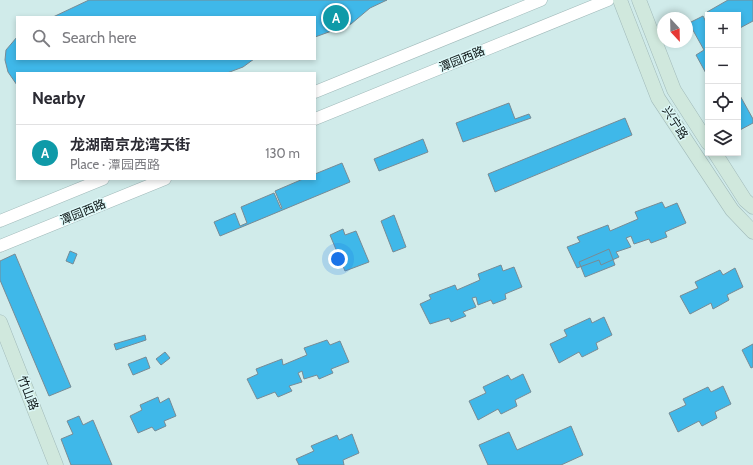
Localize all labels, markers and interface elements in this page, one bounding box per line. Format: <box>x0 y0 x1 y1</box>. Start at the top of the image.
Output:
pin: A <box>323 3 349 33</box>
north arrow <box>657 12 693 48</box>
map controls <box>705 12 741 156</box>
button: + <box>705 12 741 48</box>
search box <box>16 16 316 60</box>
icon: search <box>30 27 52 49</box>
text: Search here <box>62 29 137 47</box>
street label: 潭园西路 <box>437 43 487 74</box>
button: − <box>705 48 741 84</box>
button: locate <box>705 84 741 120</box>
text: Nearby <box>32 88 85 108</box>
street label: 兴宁路 <box>659 104 692 142</box>
button: layers <box>705 120 741 156</box>
text: 龙湖南京龙湾天街 <box>70 136 190 154</box>
text: A <box>41 145 49 161</box>
text: 130 m <box>265 145 300 161</box>
text: Place · 潭园西路 <box>70 156 160 172</box>
street label: 潭园西路 <box>58 196 108 227</box>
your location <box>328 249 348 269</box>
street label: 竹山路 <box>15 373 42 412</box>

